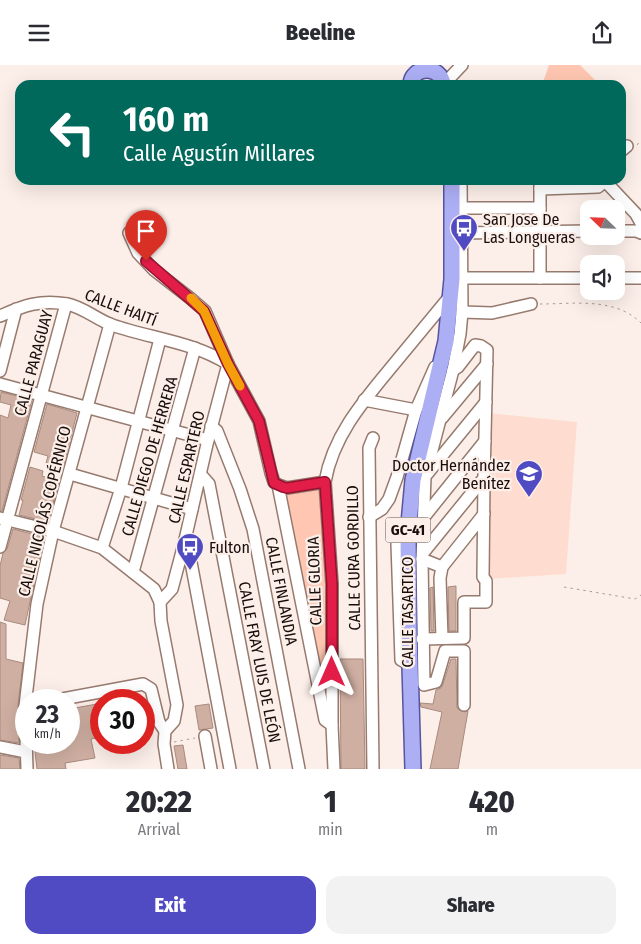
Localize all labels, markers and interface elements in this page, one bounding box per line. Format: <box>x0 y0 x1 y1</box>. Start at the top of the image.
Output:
icon: menu <box>25 19 53 47</box>
text: Beeline <box>286 19 355 46</box>
icon: share <box>588 19 616 47</box>
text: 160 m <box>123 98 209 140</box>
icon: left <box>40 100 105 165</box>
text: Calle Agustín Millares <box>123 140 315 167</box>
north arrow <box>580 200 625 245</box>
map controls <box>580 200 625 300</box>
pin <box>125 210 167 261</box>
place label: San Jose De Las Longueras <box>483 210 575 247</box>
bus stop icon: San Jose De Las Longueras <box>449 213 479 252</box>
icon: arrive <box>132 217 160 245</box>
button: sound <box>580 255 625 300</box>
street label: CALLE HAITÍ <box>82 285 160 330</box>
street label: CALLE PARAGUAY <box>10 308 57 418</box>
street label: CALLE DIEGO DE HERRERA <box>118 373 182 538</box>
street label: CALLE ESPARTERO <box>164 409 209 525</box>
street label: CALLE NICOLÁS COPÉRNICO <box>14 424 75 598</box>
place label: Doctor Hernández Benítez <box>392 456 510 493</box>
school or university icon: Doctor Hernández Benítez <box>514 459 544 498</box>
street label: CALLE CURA GORDILLO <box>343 485 364 631</box>
road number: GC-41 <box>386 517 430 543</box>
bus stop icon: Fulton <box>175 532 205 571</box>
street label: CALLE FINLANDIA <box>262 535 301 647</box>
street label: CALLE GLORIA <box>303 536 326 626</box>
place label: Fulton <box>209 538 250 557</box>
street label: CALLE TASARTICO <box>398 556 417 668</box>
street label: CALLE FRAY LUIS DE LEÓN <box>235 580 284 744</box>
position arrow <box>305 645 357 697</box>
speed limit sign: 30 <box>90 689 155 754</box>
text: 23 <box>36 700 59 730</box>
text: km/h <box>34 727 61 741</box>
text: 20:22 <box>126 784 192 820</box>
text: 1 <box>324 784 337 820</box>
text: 420 <box>469 784 515 820</box>
text: Arrival <box>138 820 180 839</box>
text: min <box>318 820 343 839</box>
text: m <box>486 820 498 839</box>
button: Exit <box>25 876 316 934</box>
button: Share <box>326 876 616 934</box>

